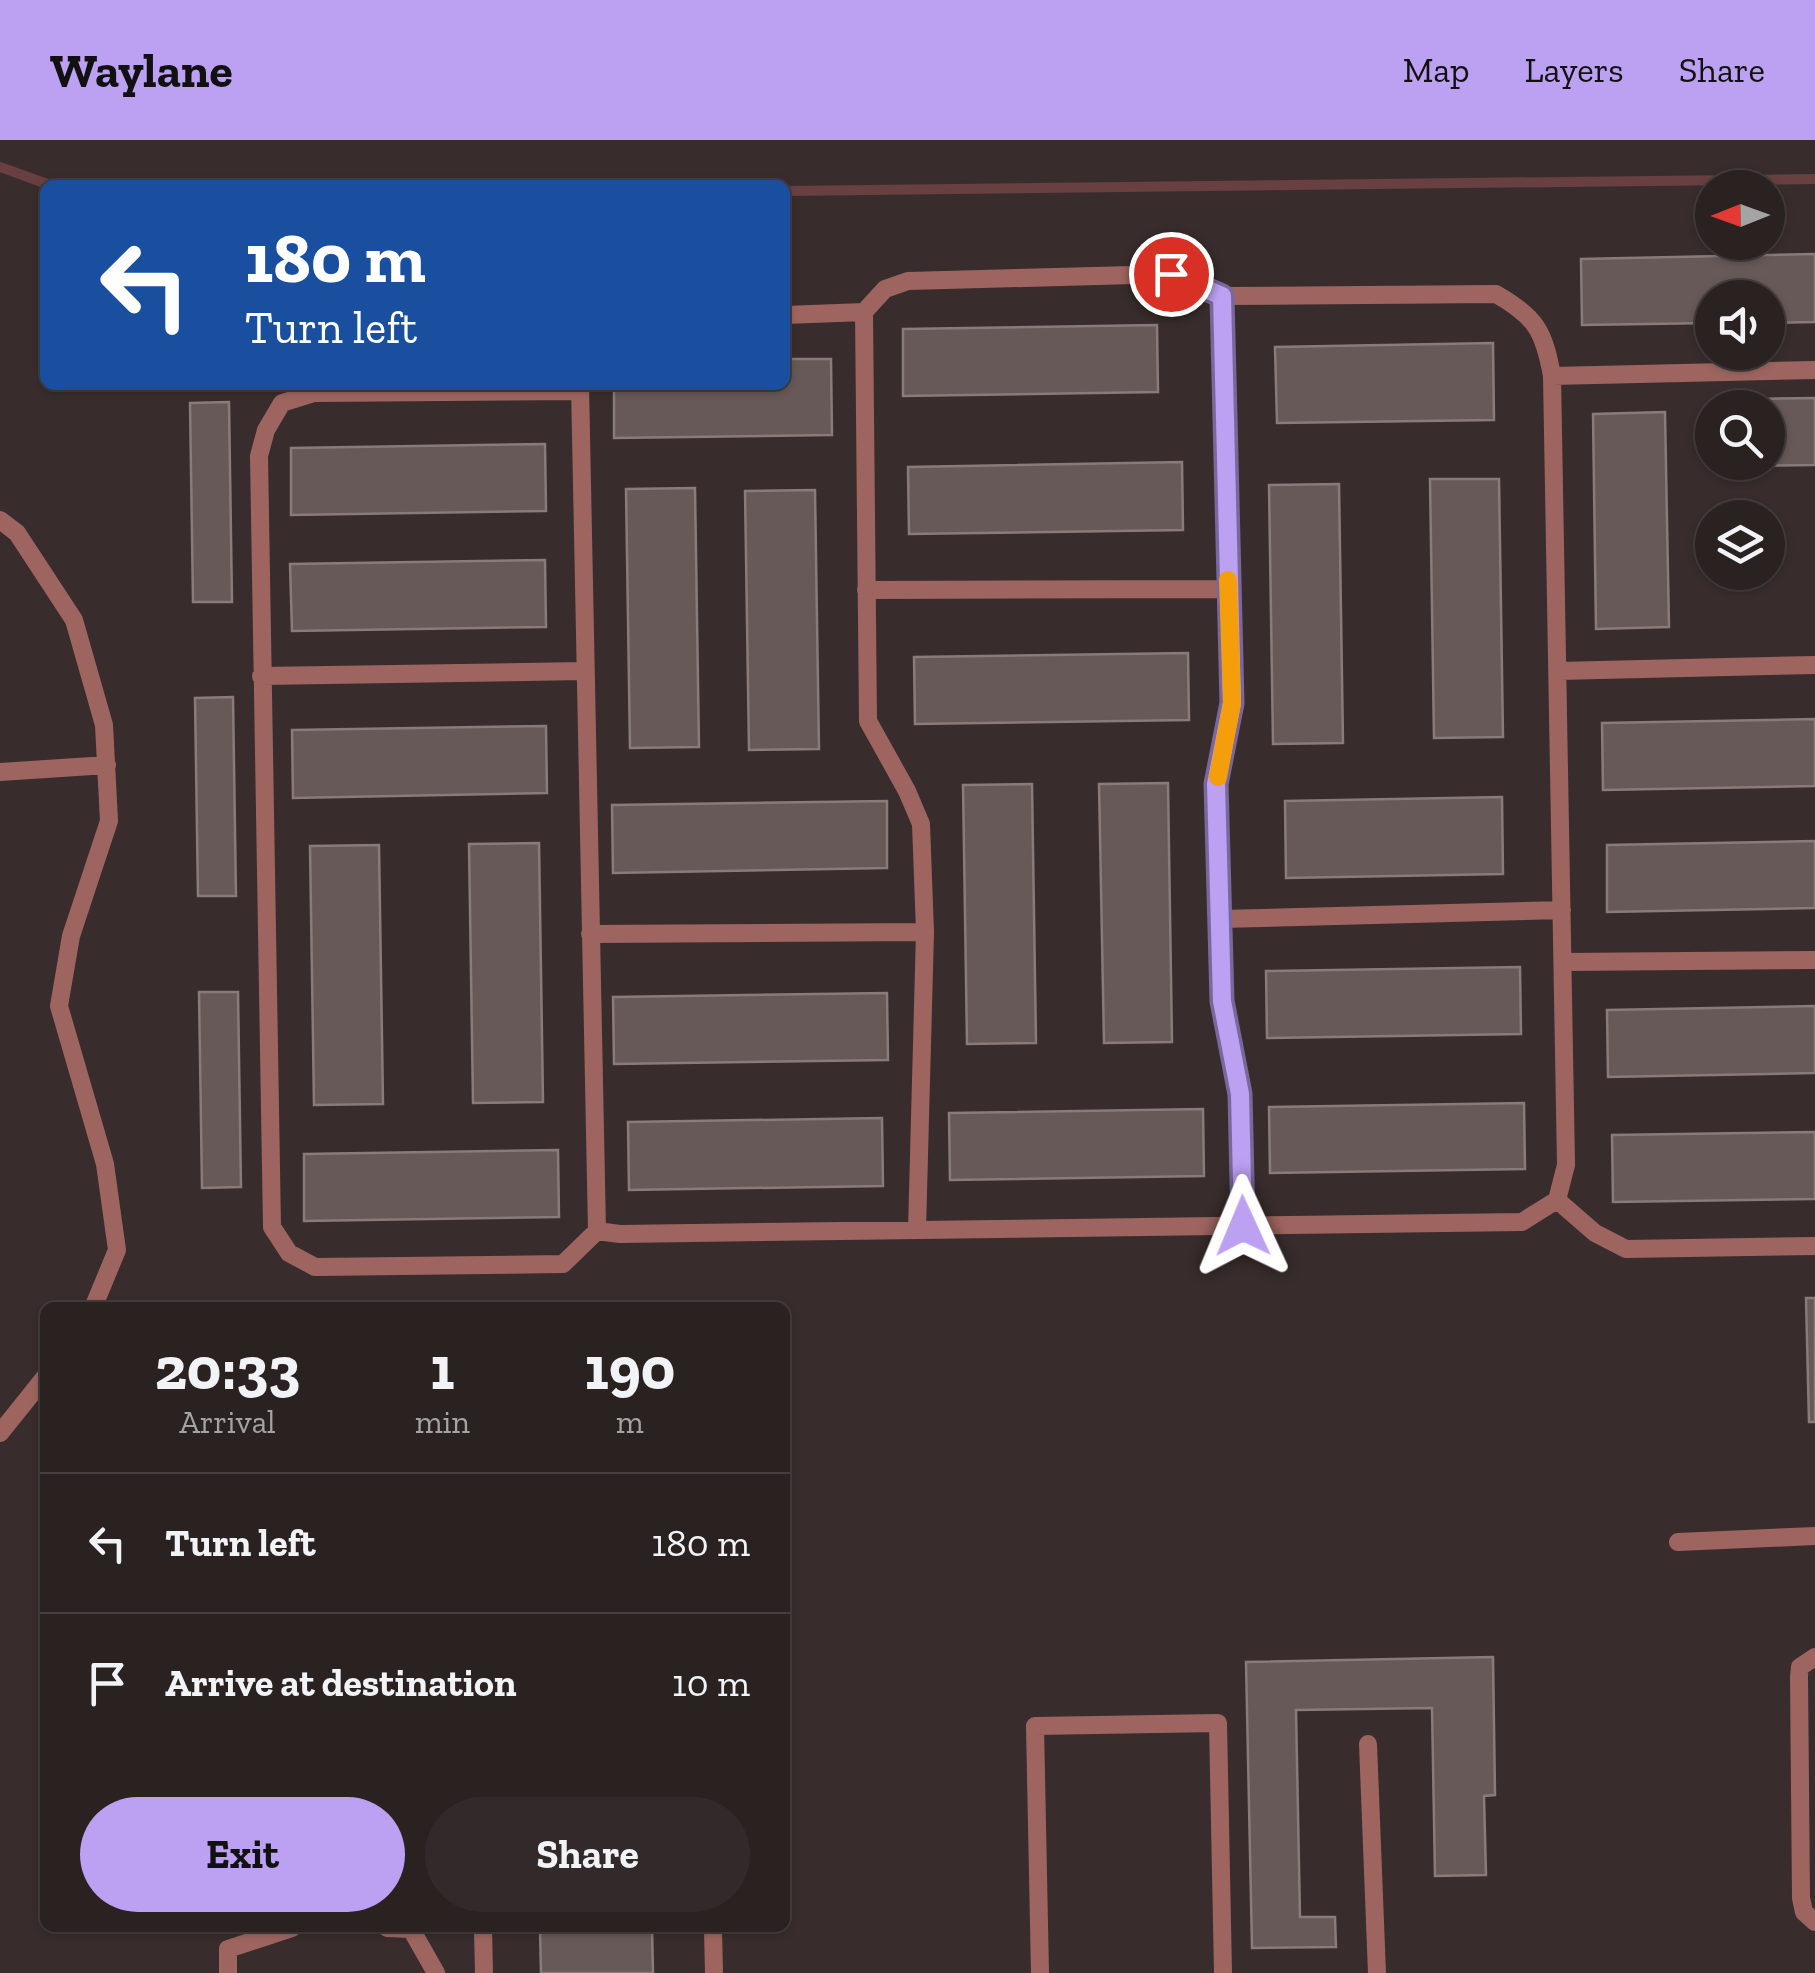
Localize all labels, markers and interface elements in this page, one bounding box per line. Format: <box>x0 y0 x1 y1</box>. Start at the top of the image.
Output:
text: Waylane <box>50 42 233 99</box>
text: Map <box>1403 49 1470 91</box>
text: Layers <box>1525 49 1624 91</box>
text: Share <box>1679 49 1765 91</box>
north arrow <box>1695 170 1785 260</box>
map controls <box>1695 170 1785 590</box>
text: 180 m <box>245 216 426 300</box>
icon: left <box>80 220 210 350</box>
pin <box>1129 232 1214 317</box>
icon: arrive <box>1144 247 1199 302</box>
button: sound <box>1695 280 1785 370</box>
text: Turn left <box>245 301 417 355</box>
button: search <box>1695 390 1785 480</box>
button: layers <box>1695 500 1785 590</box>
position arrow <box>1191 1174 1295 1278</box>
text: 20:33 <box>155 1332 300 1404</box>
text: 1 <box>430 1332 454 1404</box>
text: 190 <box>584 1332 675 1404</box>
text: Arrival <box>179 1403 276 1441</box>
text: min <box>415 1403 470 1441</box>
text: m <box>616 1403 644 1441</box>
icon: left <box>80 1516 135 1571</box>
text: Turn left <box>165 1520 316 1566</box>
text: 180 m <box>652 1520 750 1566</box>
icon: arrive <box>80 1656 135 1711</box>
text: Arrive at destination <box>165 1660 516 1706</box>
text: 10 m <box>672 1660 750 1706</box>
button: Exit <box>80 1797 405 1912</box>
button: Share <box>425 1797 750 1912</box>

